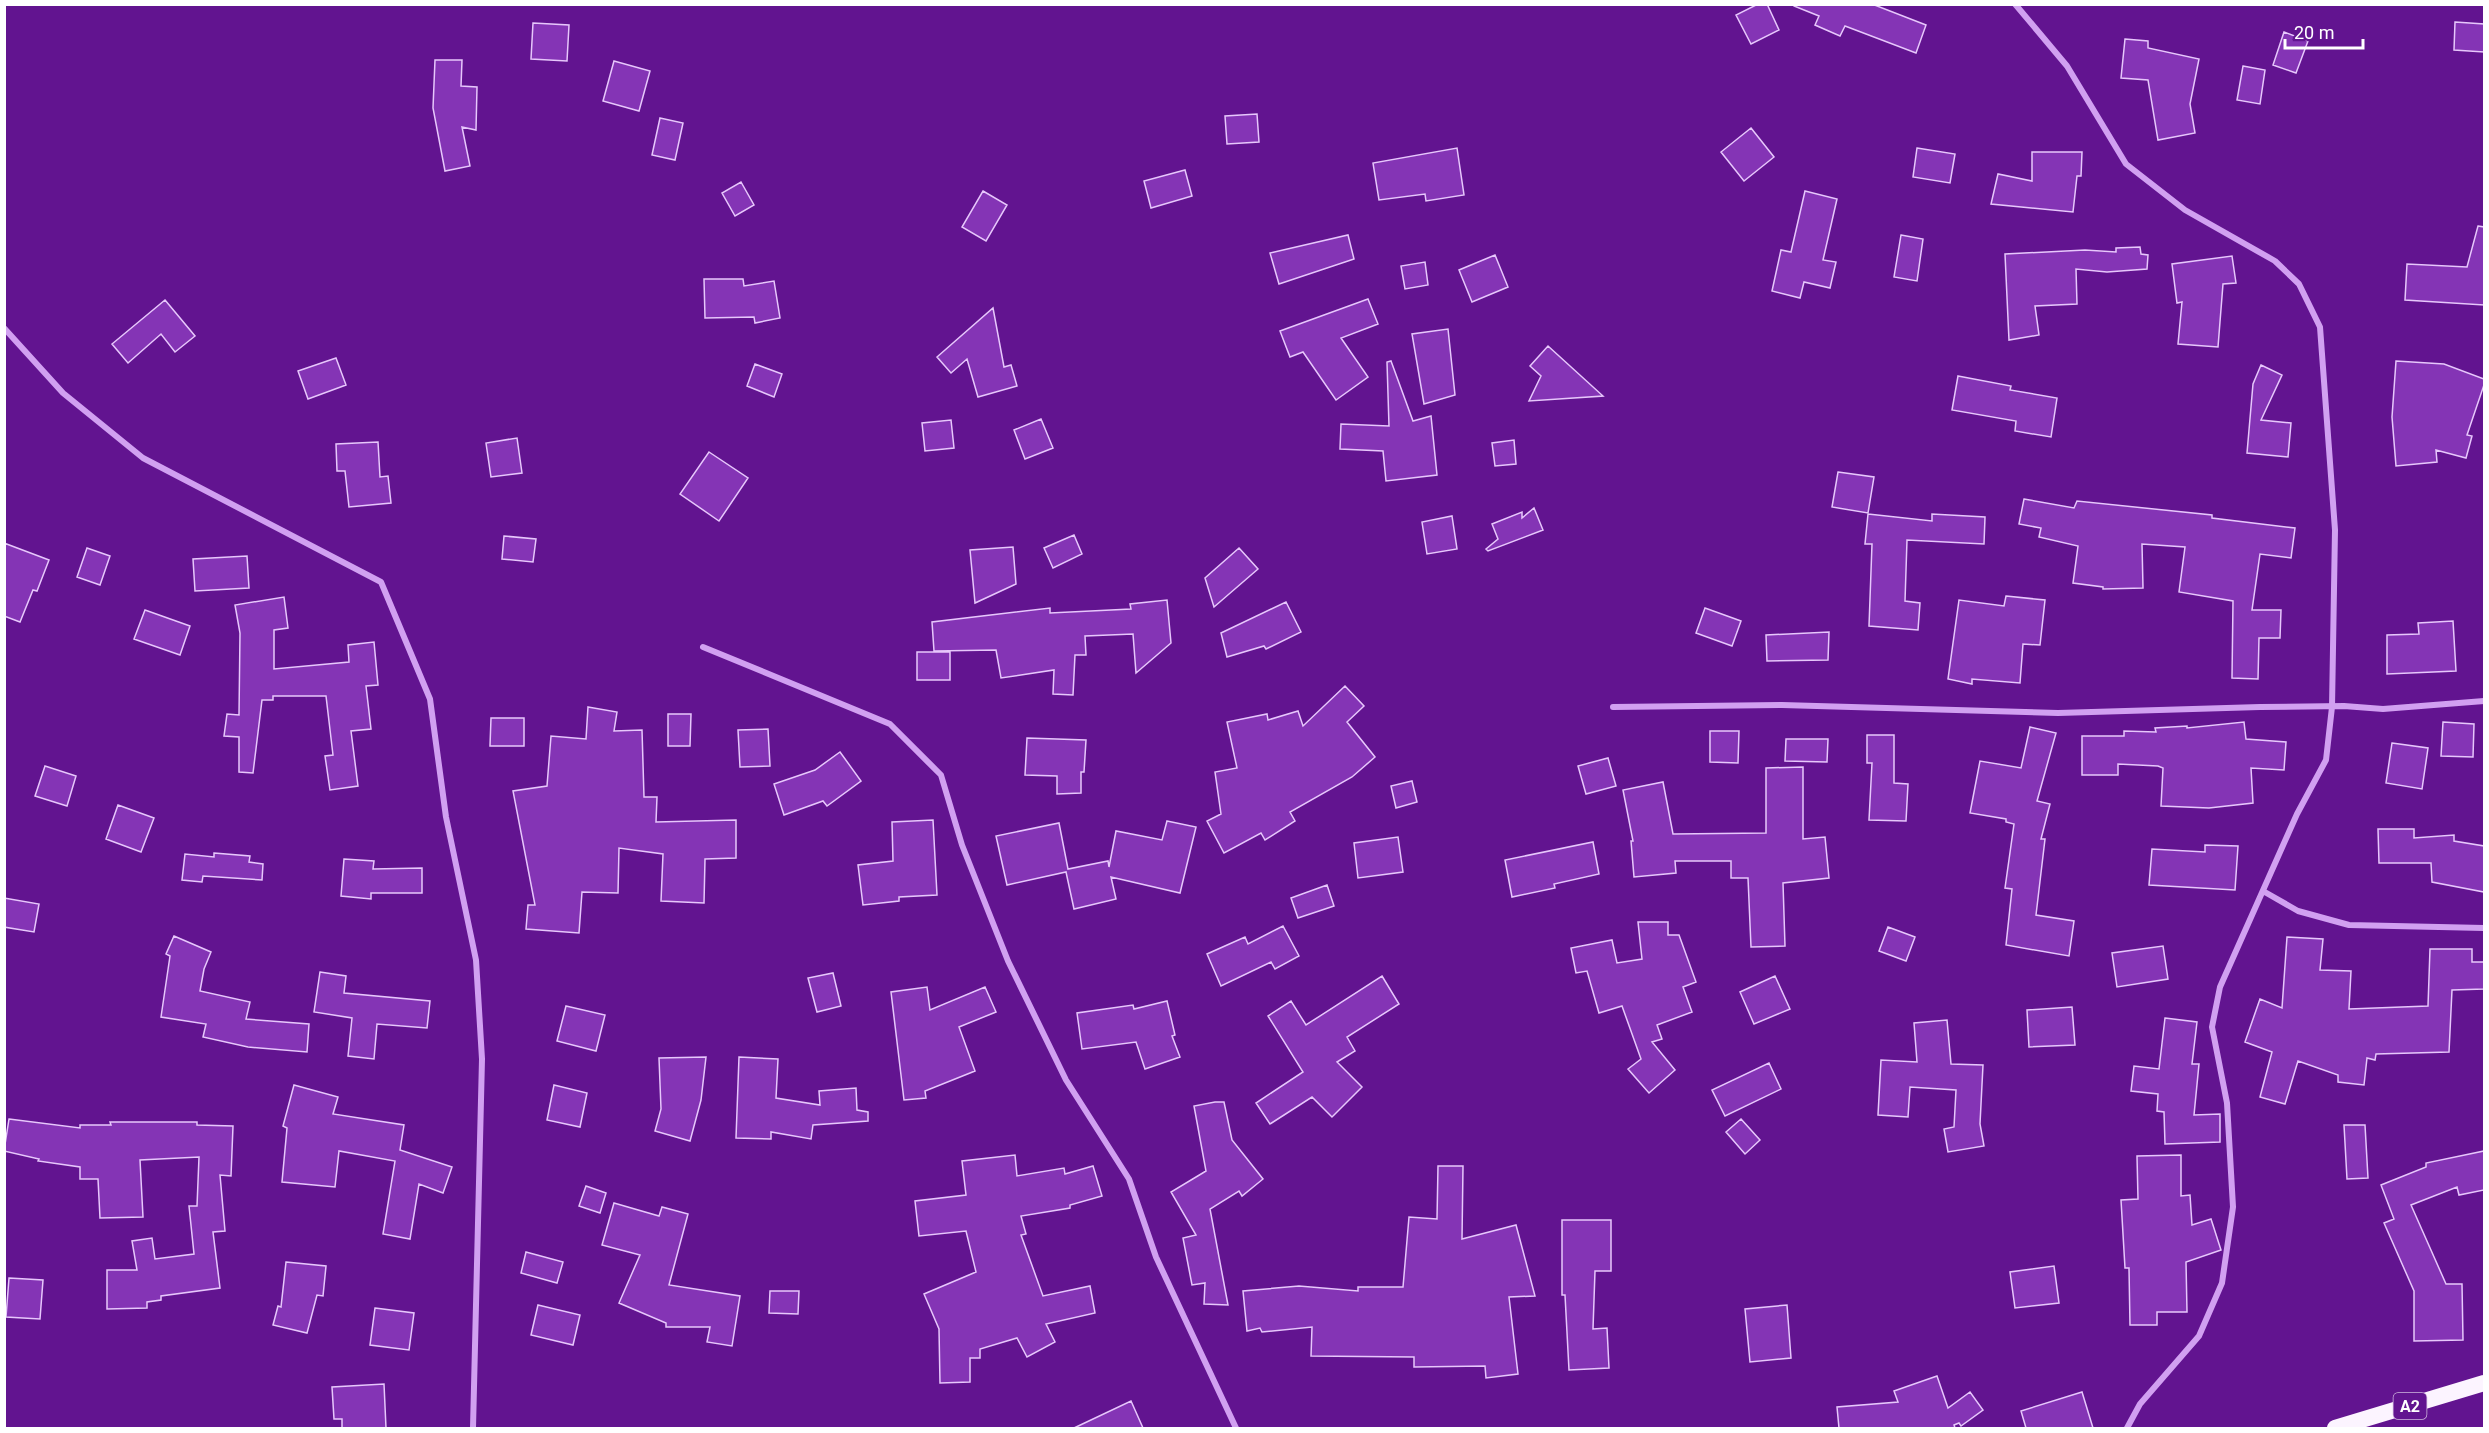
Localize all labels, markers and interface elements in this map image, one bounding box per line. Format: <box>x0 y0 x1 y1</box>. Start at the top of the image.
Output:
scale bar <box>2285 12 2363 50</box>
text: 20 m <box>2294 22 2334 43</box>
road number: A2 <box>2394 1393 2426 1419</box>

